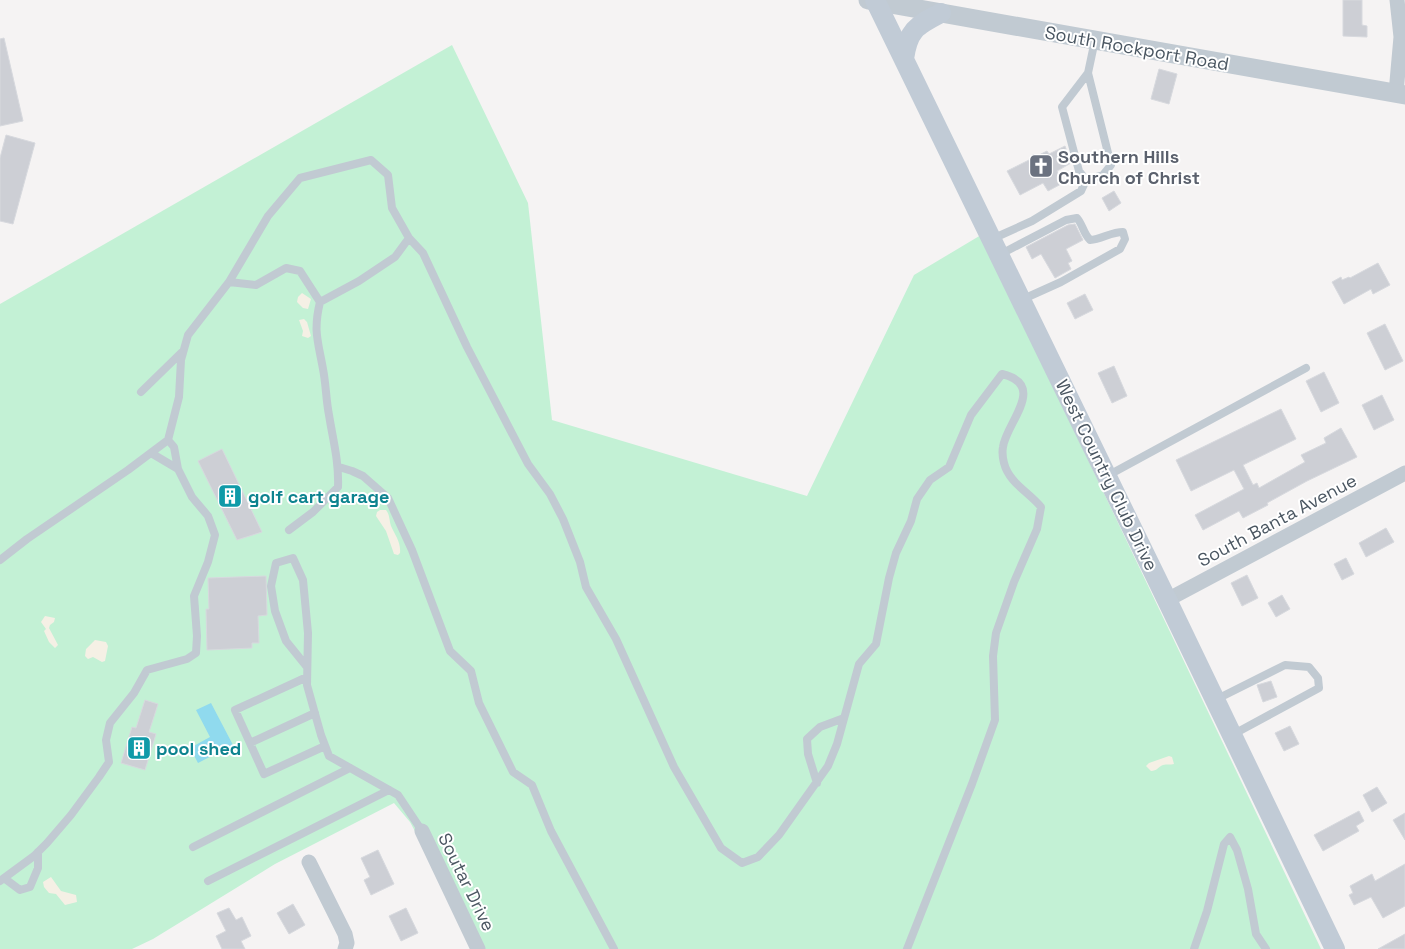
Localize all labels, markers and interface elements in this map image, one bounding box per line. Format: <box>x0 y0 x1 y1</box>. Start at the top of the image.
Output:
street label: South Rockport Road <box>1043 20 1231 76</box>
place label: Southern Hills Church of Christ <box>1058 145 1200 189</box>
church icon: Southern Hills Church of Christ <box>1028 153 1054 179</box>
street label: West Country Club Drive <box>1051 376 1163 574</box>
street label: South Banta Avenue <box>1194 468 1360 572</box>
building icon: golf cart garage <box>217 483 243 509</box>
place label: golf cart garage <box>248 485 389 508</box>
building icon: pool shed <box>126 735 152 761</box>
place label: pool shed <box>156 737 241 760</box>
street label: Soutar Drive <box>433 829 501 935</box>

